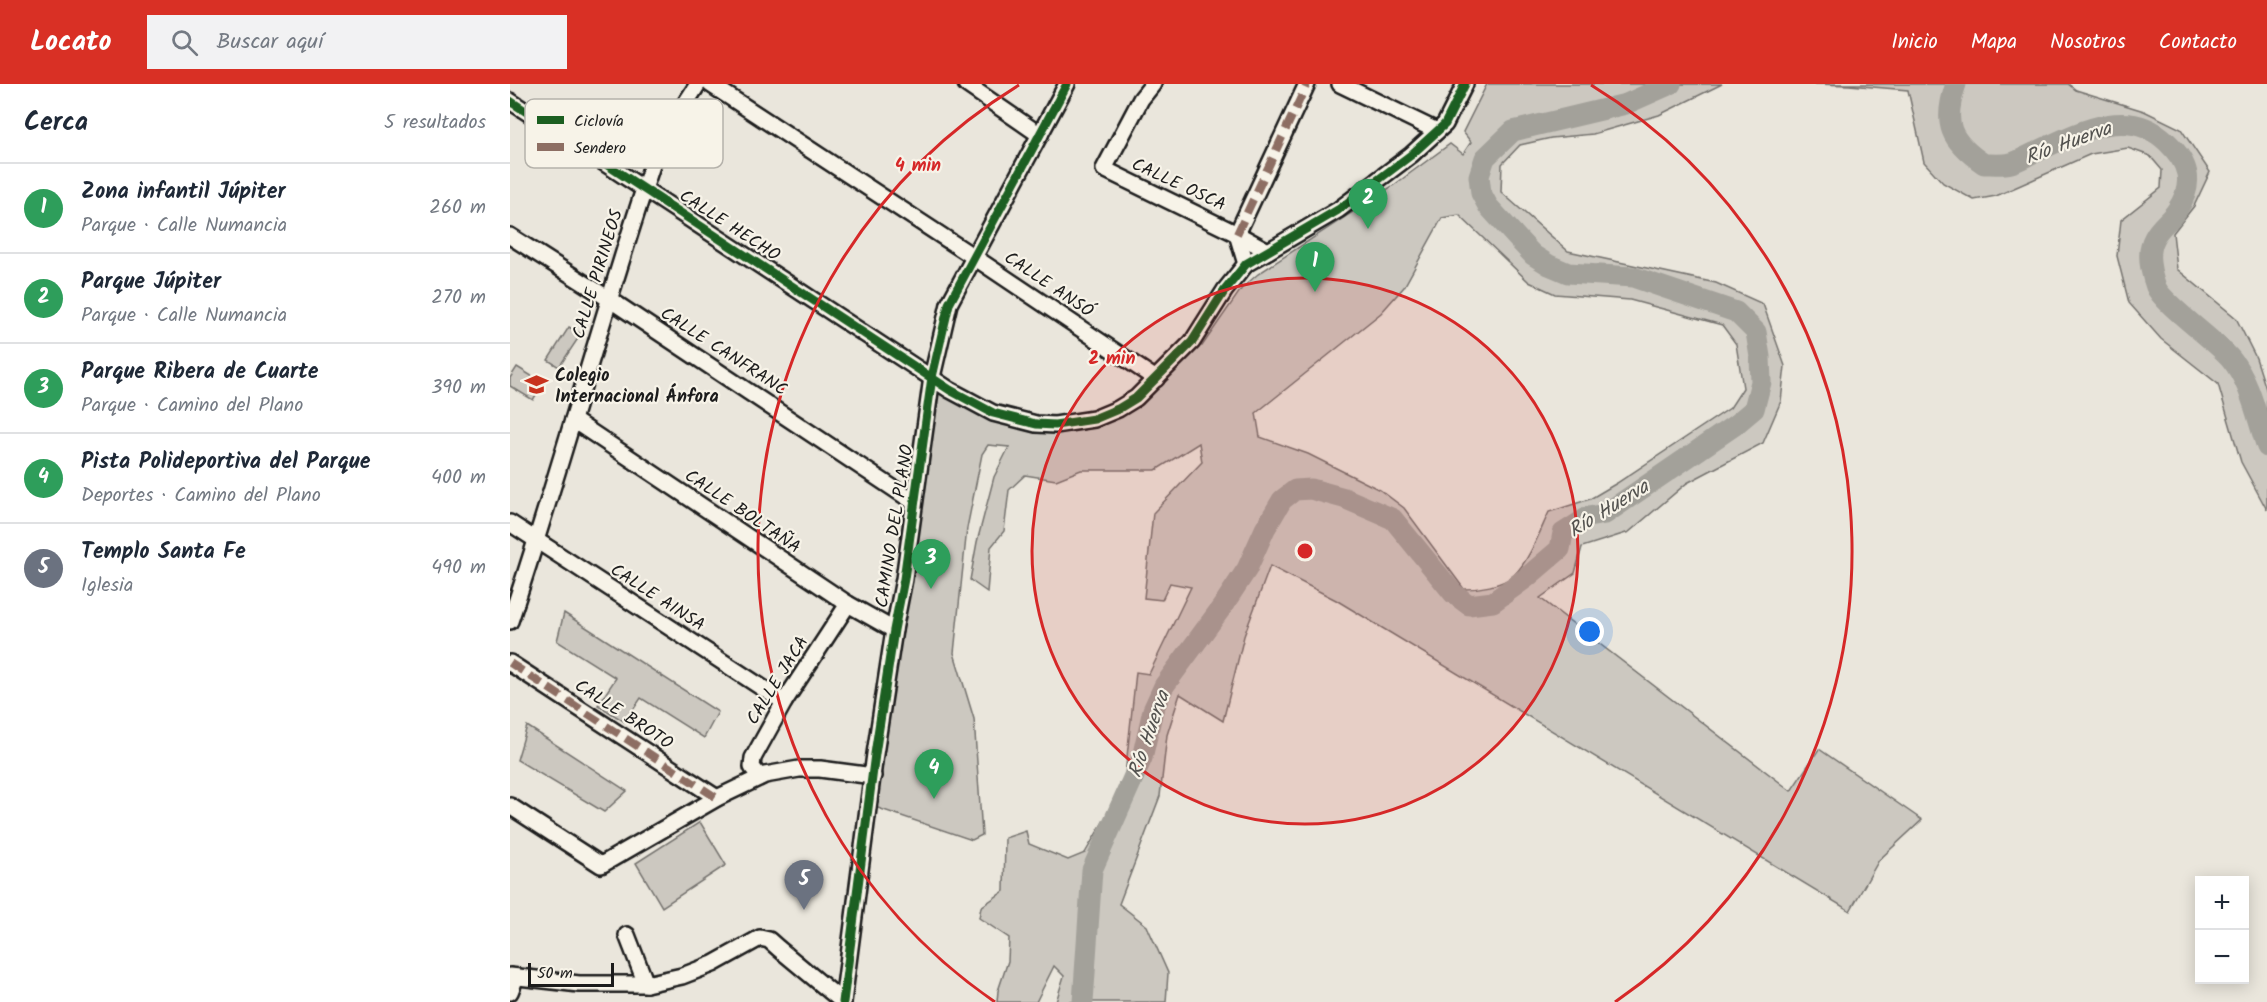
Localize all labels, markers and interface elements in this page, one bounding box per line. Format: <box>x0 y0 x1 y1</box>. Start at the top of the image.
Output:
search box <box>147 15 567 69</box>
text: Locato <box>30 20 111 65</box>
text: Buscar aquí <box>216 25 323 60</box>
icon: search <box>168 26 201 59</box>
text: Inicio <box>1891 26 1938 59</box>
text: Mapa <box>1971 26 2017 59</box>
text: Nosotros <box>2050 26 2126 59</box>
text: Contacto <box>2159 26 2237 59</box>
legend <box>525 99 723 168</box>
text: Cerca <box>24 102 88 144</box>
text: 5 resultados <box>384 107 486 139</box>
text: Ciclovía <box>574 109 624 134</box>
water label: Río Huerva <box>2021 113 2118 174</box>
text: Sendero <box>574 136 626 161</box>
street label: CALLE OSCA <box>1126 151 1231 220</box>
text: 4 min <box>895 152 941 181</box>
text: Zona infantil Júpiter <box>81 175 285 210</box>
pin: 2 <box>1348 180 1388 229</box>
street label: CALLE HECHO <box>673 183 786 270</box>
text: 1 <box>40 192 47 224</box>
text: 260 m <box>429 192 486 224</box>
street label: CALLE PIRINEOS <box>565 206 632 343</box>
text: Parque · Calle Numancia <box>81 210 287 242</box>
pin: 1 <box>1296 242 1334 292</box>
street label: CALLE ANSÓ <box>997 244 1100 327</box>
text: Parque Júpiter <box>81 265 221 300</box>
text: 2 <box>38 282 49 314</box>
text: 270 m <box>431 282 486 314</box>
text: Parque · Calle Numancia <box>81 300 287 332</box>
street label: CALLE CANFRANC <box>654 300 793 404</box>
text: 2 min <box>1089 345 1135 374</box>
text: Parque Ribera de Cuarte <box>81 355 319 390</box>
place label: Colegio Internacional Ánfora <box>555 362 719 412</box>
text: 3 <box>38 372 49 404</box>
text: 390 m <box>431 372 486 404</box>
school or university icon: Colegio Internacional Ánfora <box>524 372 550 398</box>
text: Parque · Camino del Plano <box>81 390 303 422</box>
street label: CAMINO DEL PLANO <box>868 443 923 610</box>
text: Pista Polideportiva del Parque <box>81 445 370 480</box>
text: 4 <box>38 462 49 494</box>
text: 400 m <box>431 462 486 494</box>
street label: CALLE BOLTAÑA <box>678 462 806 562</box>
water label: Río Huerva <box>1562 471 1657 547</box>
text: Deportes · Camino del Plano <box>81 480 321 512</box>
text: Templo Santa Fe <box>81 535 246 570</box>
pin: 3 <box>912 540 950 589</box>
centre of rings <box>1295 541 1315 561</box>
text: 5 <box>38 552 49 584</box>
text: 490 m <box>431 552 486 584</box>
street label: CALLE AINSA <box>604 557 711 640</box>
text: Iglesia <box>81 570 133 602</box>
your location <box>1575 617 1604 646</box>
street label: CALLE JACA <box>739 631 817 731</box>
street label: CALLE BROTO <box>568 672 678 758</box>
water label: Río Huerva <box>1120 685 1180 782</box>
pin: 4 <box>914 750 954 799</box>
pin: 5 <box>784 860 824 910</box>
map controls <box>2195 876 2249 984</box>
button: + <box>2195 876 2249 930</box>
button: − <box>2195 930 2249 984</box>
scale bar <box>528 960 614 988</box>
text: 50 m <box>537 961 573 986</box>

